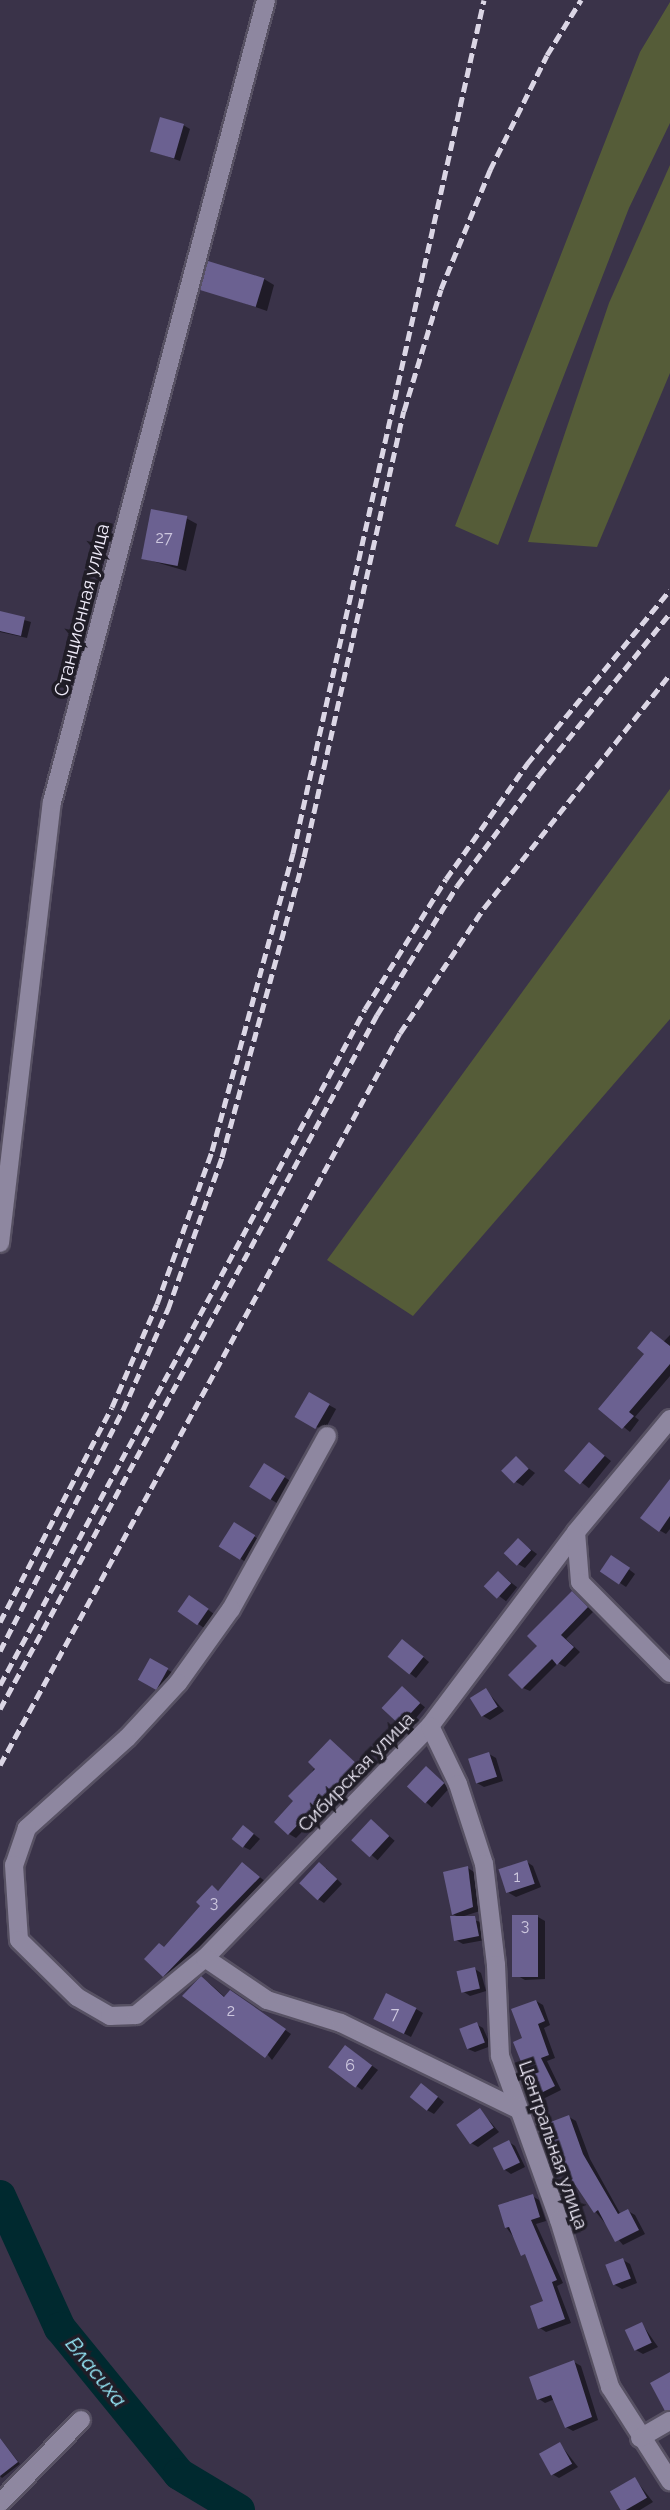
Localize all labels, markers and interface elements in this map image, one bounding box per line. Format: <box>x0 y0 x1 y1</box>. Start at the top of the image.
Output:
street label: Станционная улица <box>49 521 115 699</box>
house number: 27 <box>156 528 172 548</box>
street label: Сибирская улица <box>293 1707 419 1837</box>
house number: 1 <box>514 1867 520 1887</box>
house number: 3 <box>210 1893 218 1913</box>
house number: 3 <box>521 1916 529 1936</box>
house number: 2 <box>227 2001 235 2021</box>
house number: 7 <box>391 2004 399 2024</box>
house number: 6 <box>345 2056 355 2076</box>
street label: Центральная улица <box>513 2057 593 2233</box>
water label: Власиха <box>60 2332 132 2412</box>

